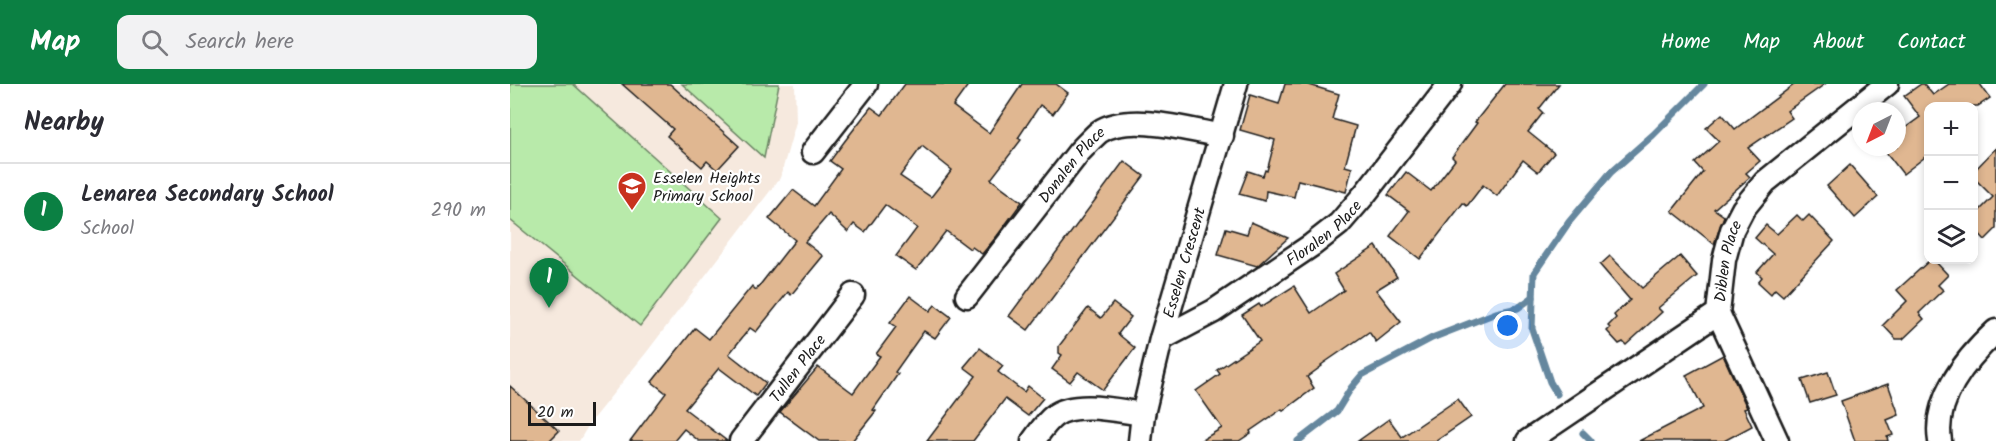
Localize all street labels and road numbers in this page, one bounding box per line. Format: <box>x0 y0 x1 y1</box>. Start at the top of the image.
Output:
street label: Donalen Place <box>1033 120 1110 209</box>
street label: Floralen Place <box>1281 195 1369 273</box>
street label: Esselen Crescent <box>1157 204 1213 321</box>
street label: Diblen Place <box>1708 216 1749 303</box>
street label: Tullen Place <box>764 329 833 409</box>

